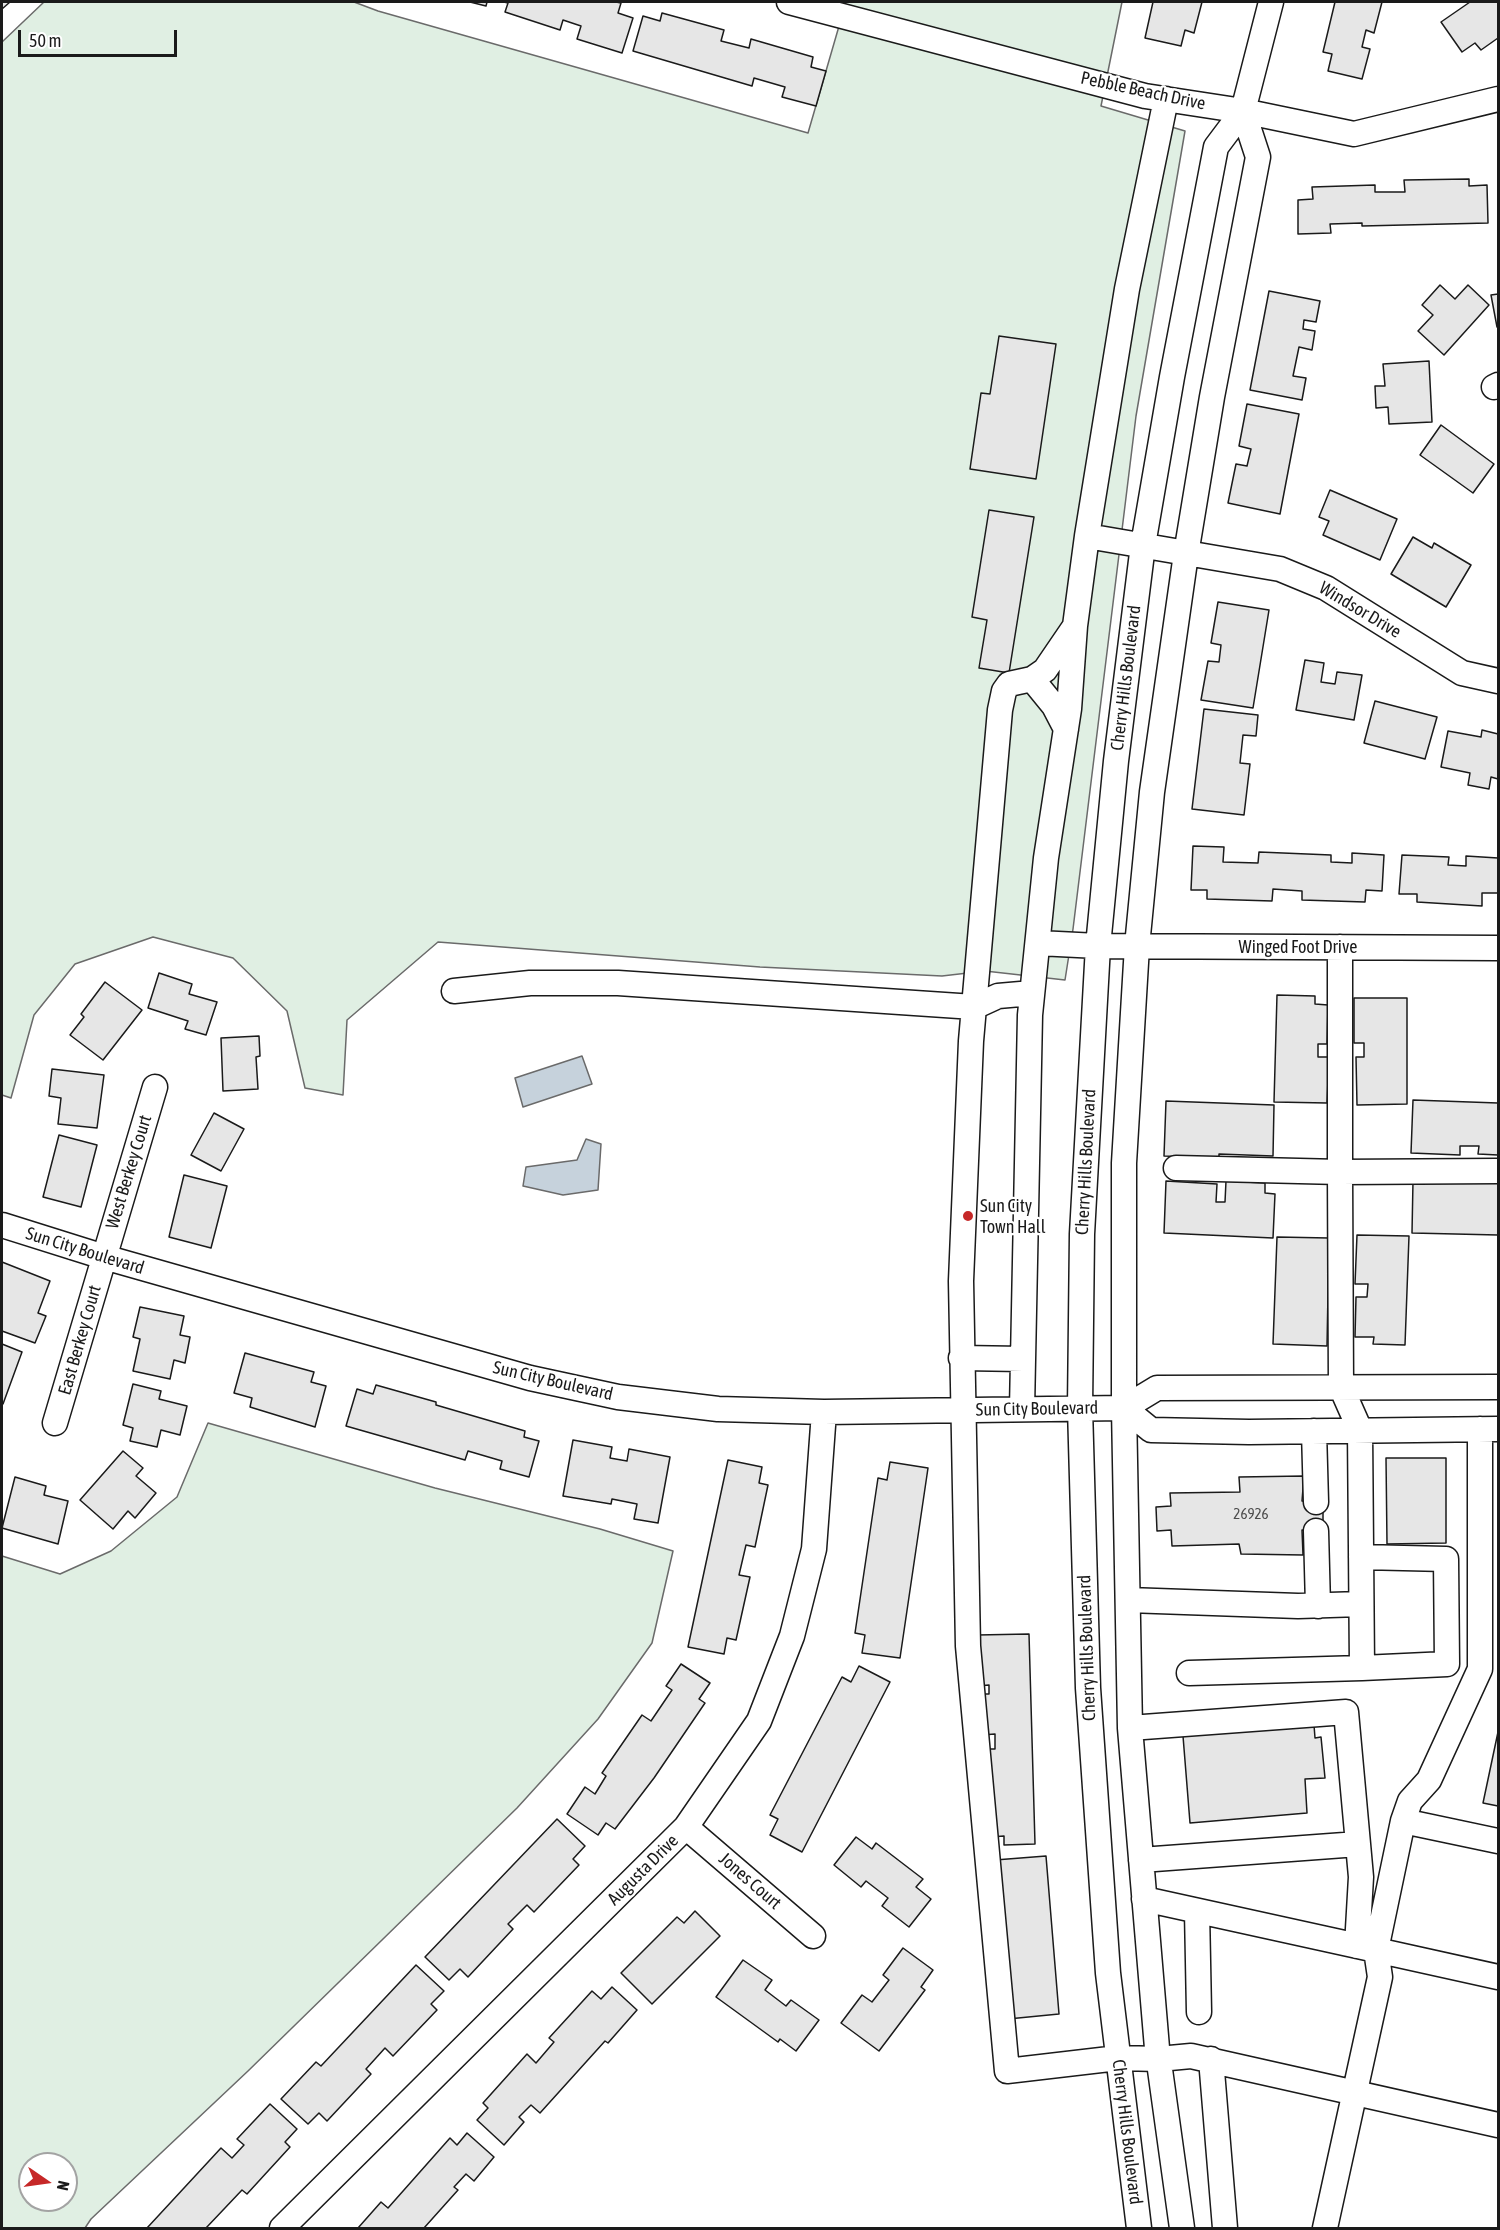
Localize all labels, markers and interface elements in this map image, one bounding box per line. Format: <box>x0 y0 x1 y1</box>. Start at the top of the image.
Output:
scale bar <box>21 18 180 56</box>
text: 50 m <box>29 30 61 51</box>
street label: Pebble Beach Drive <box>1079 67 1207 115</box>
street label: Windsor Drive <box>1315 577 1405 643</box>
street label: Cherry Hills Boulevard <box>1106 604 1146 752</box>
street label: Winged Foot Drive <box>1239 936 1357 958</box>
street label: Cherry Hills Boulevard <box>1071 1088 1101 1236</box>
street label: West Berkey Court <box>101 1113 157 1231</box>
place label: Sun City Town Hall <box>980 1195 1045 1238</box>
marker: Sun City Town Hall <box>961 1209 975 1223</box>
street label: Sun City Boulevard <box>23 1223 147 1279</box>
street label: East Berkey Court <box>54 1283 106 1397</box>
street label: Sun City Boulevard <box>491 1357 615 1405</box>
street label: Sun City Boulevard <box>976 1397 1098 1421</box>
house number: 26926 <box>1233 1505 1269 1523</box>
street label: Cherry Hills Boulevard <box>1074 1575 1100 1721</box>
street label: Augusta Drive <box>603 1830 683 1910</box>
street label: Jones Court <box>714 1848 786 1914</box>
street label: Cherry Hills Boulevard <box>1107 2058 1147 2206</box>
north arrow <box>18 2152 78 2212</box>
text: N <box>54 2179 73 2192</box>

